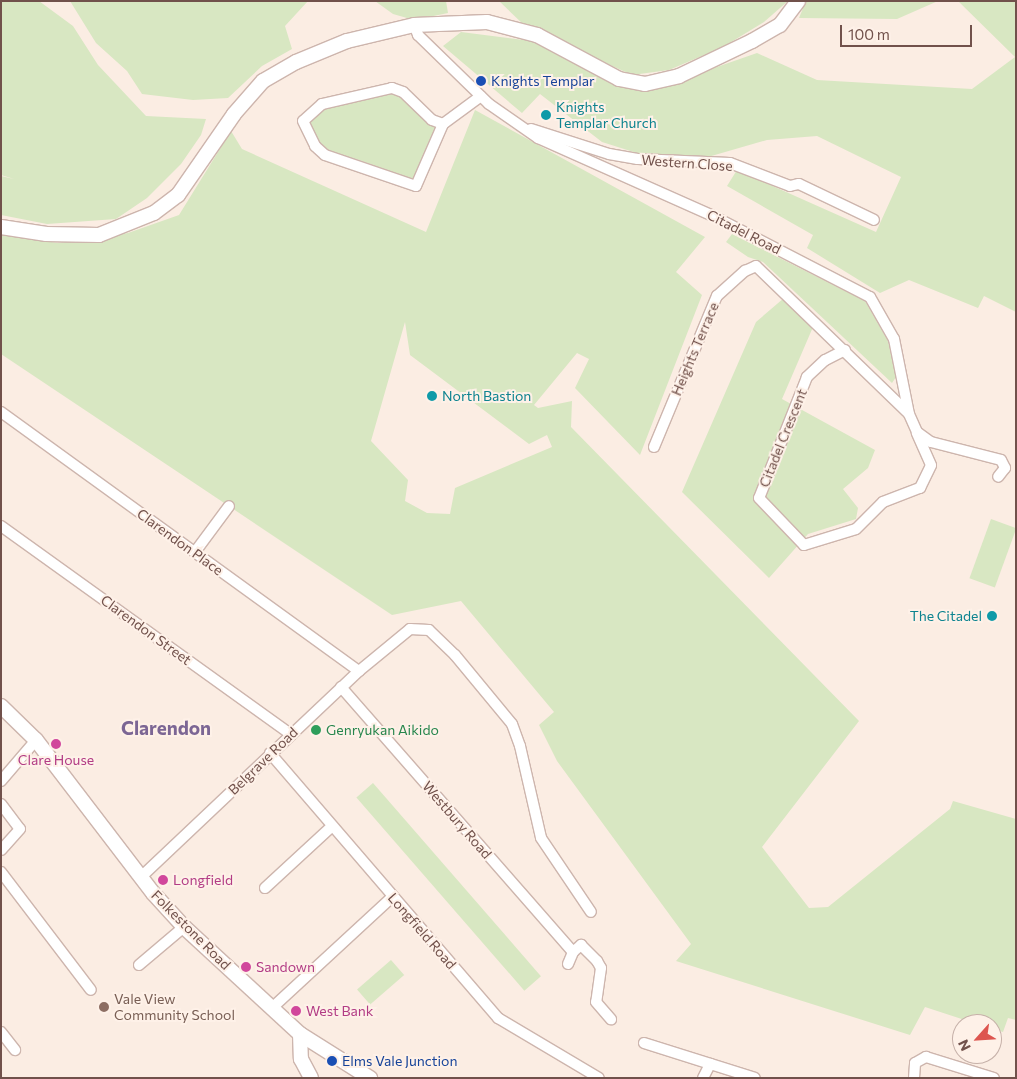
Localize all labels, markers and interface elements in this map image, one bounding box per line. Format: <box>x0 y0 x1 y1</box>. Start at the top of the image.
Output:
scale bar <box>842 15 974 47</box>
text: 100 m <box>848 25 890 43</box>
place label: Knights Templar <box>491 73 595 89</box>
marker: Knights Templar <box>475 75 487 87</box>
place label: Knights Templar Church <box>556 99 657 132</box>
marker: Knights Templar Church <box>540 109 552 121</box>
street label: Western Close <box>641 151 733 175</box>
street label: Citadel Road <box>704 206 784 258</box>
street label: Heights Terrace <box>668 300 722 398</box>
street label: Citadel Crescent <box>756 386 810 490</box>
place label: North Bastion <box>442 388 531 404</box>
marker: North Bastion <box>426 390 438 402</box>
street label: Clarendon Place <box>134 505 226 579</box>
street label: Clarendon Street <box>97 591 195 669</box>
place label: The Citadel <box>910 608 982 624</box>
marker: The Citadel <box>986 610 998 622</box>
district label: Clarendon <box>121 717 211 739</box>
place label: Genryukan Aikido <box>326 722 439 738</box>
street label: Belgrave Road <box>225 724 301 798</box>
marker: Genryukan Aikido <box>310 724 322 736</box>
marker: Clare House <box>50 738 62 750</box>
place label: Clare House <box>18 752 94 768</box>
street label: Westbury Road <box>419 778 495 862</box>
place label: Longfield <box>173 872 233 888</box>
marker: Longfield <box>157 874 169 886</box>
street label: Folkestone Road <box>148 887 234 973</box>
street label: Longfield Road <box>384 889 460 973</box>
place label: Sandown <box>256 959 315 975</box>
marker: Sandown <box>240 961 252 973</box>
place label: Vale View Community School <box>114 991 235 1024</box>
marker: Vale View Community School <box>98 1001 110 1013</box>
place label: West Bank <box>306 1003 373 1019</box>
marker: West Bank <box>290 1005 302 1017</box>
north arrow <box>952 1014 1002 1064</box>
text: N <box>954 1037 974 1054</box>
place label: Elms Vale Junction <box>342 1053 458 1069</box>
marker: Elms Vale Junction <box>326 1055 338 1067</box>

